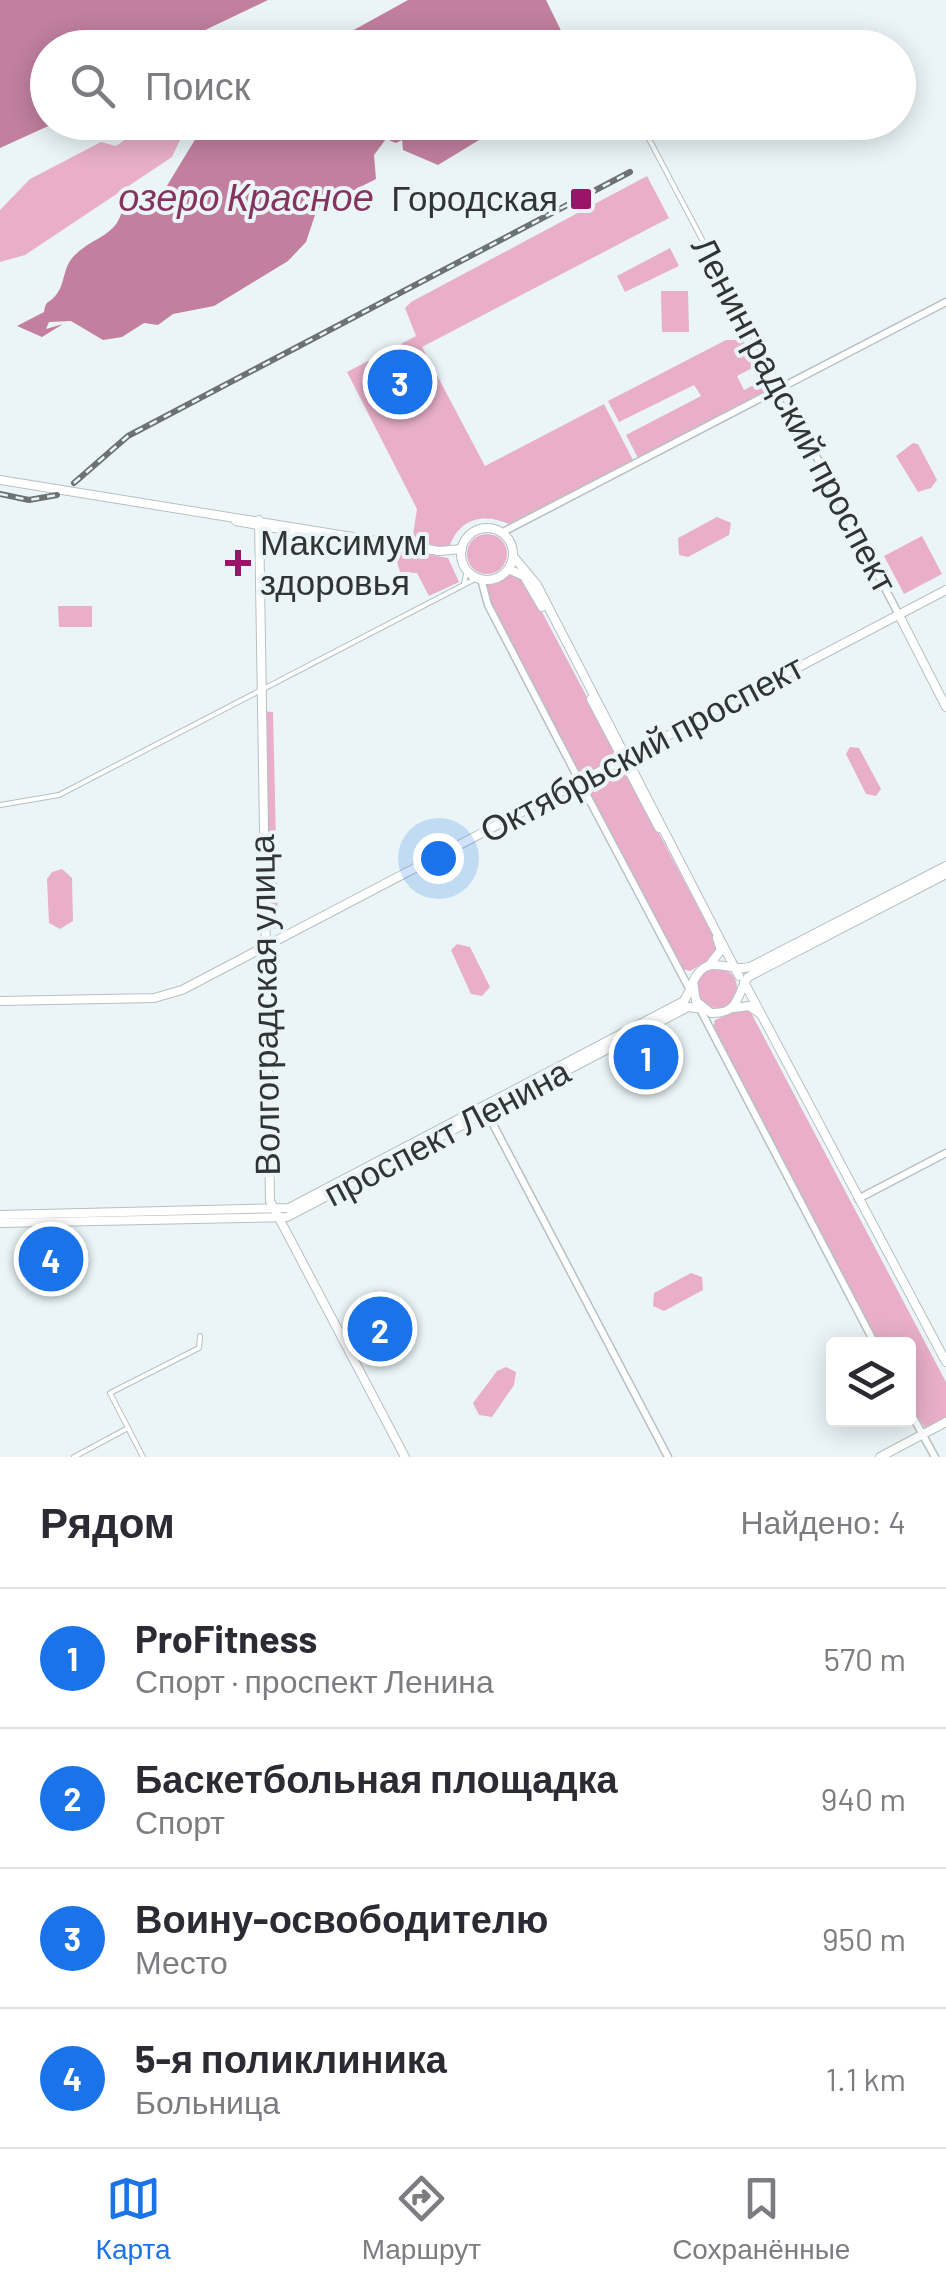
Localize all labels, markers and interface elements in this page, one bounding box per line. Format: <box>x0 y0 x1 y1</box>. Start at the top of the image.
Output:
search box <box>30 30 916 140</box>
icon: search <box>65 58 120 113</box>
text: Поиск <box>145 62 250 108</box>
water label: озеро Красное <box>118 173 374 219</box>
place label: Городская <box>391 176 558 218</box>
marker: Городская <box>568 186 594 212</box>
street label: Ленинградский проспект <box>684 229 908 599</box>
pin: 3 <box>368 344 432 420</box>
place label: Максимум здоровья <box>260 520 427 602</box>
marker: Максимум здоровья <box>225 550 251 576</box>
street label: Октябрьский проспект <box>472 644 810 850</box>
your location <box>413 833 464 884</box>
street label: Волгоградская улица <box>239 834 287 1176</box>
pin: 1 <box>614 1020 678 1094</box>
street label: проспект Ленина <box>316 1048 577 1214</box>
pin: 4 <box>18 1222 84 1296</box>
pin: 2 <box>348 1292 412 1366</box>
map controls <box>826 1337 916 1427</box>
button: layers <box>826 1337 916 1427</box>
text: Рядом <box>40 1496 175 1546</box>
text: Найдено: 4 <box>740 1502 906 1540</box>
text: ProFitness <box>135 1615 317 1661</box>
text: 1 <box>67 1639 78 1677</box>
text: 570 m <box>823 1639 906 1677</box>
text: Спорт · проспект Ленина <box>135 1661 494 1699</box>
text: Баскетбольная площадка <box>135 1755 618 1801</box>
text: 2 <box>64 1779 81 1817</box>
text: 940 m <box>821 1779 906 1817</box>
text: Спорт <box>135 1802 225 1840</box>
text: Воину-освободителю <box>135 1895 549 1941</box>
text: 3 <box>64 1919 81 1957</box>
text: 950 m <box>822 1919 906 1957</box>
text: Место <box>135 1942 228 1980</box>
text: 5-я поликлиника <box>135 2035 447 2081</box>
text: 4 <box>63 2059 82 2097</box>
text: 1.1 km <box>826 2059 906 2097</box>
text: Больница <box>135 2082 280 2120</box>
tab: Карта <box>96 2171 171 2266</box>
tab: Маршрут <box>362 2171 481 2266</box>
tab: Сохранённые <box>672 2171 850 2266</box>

